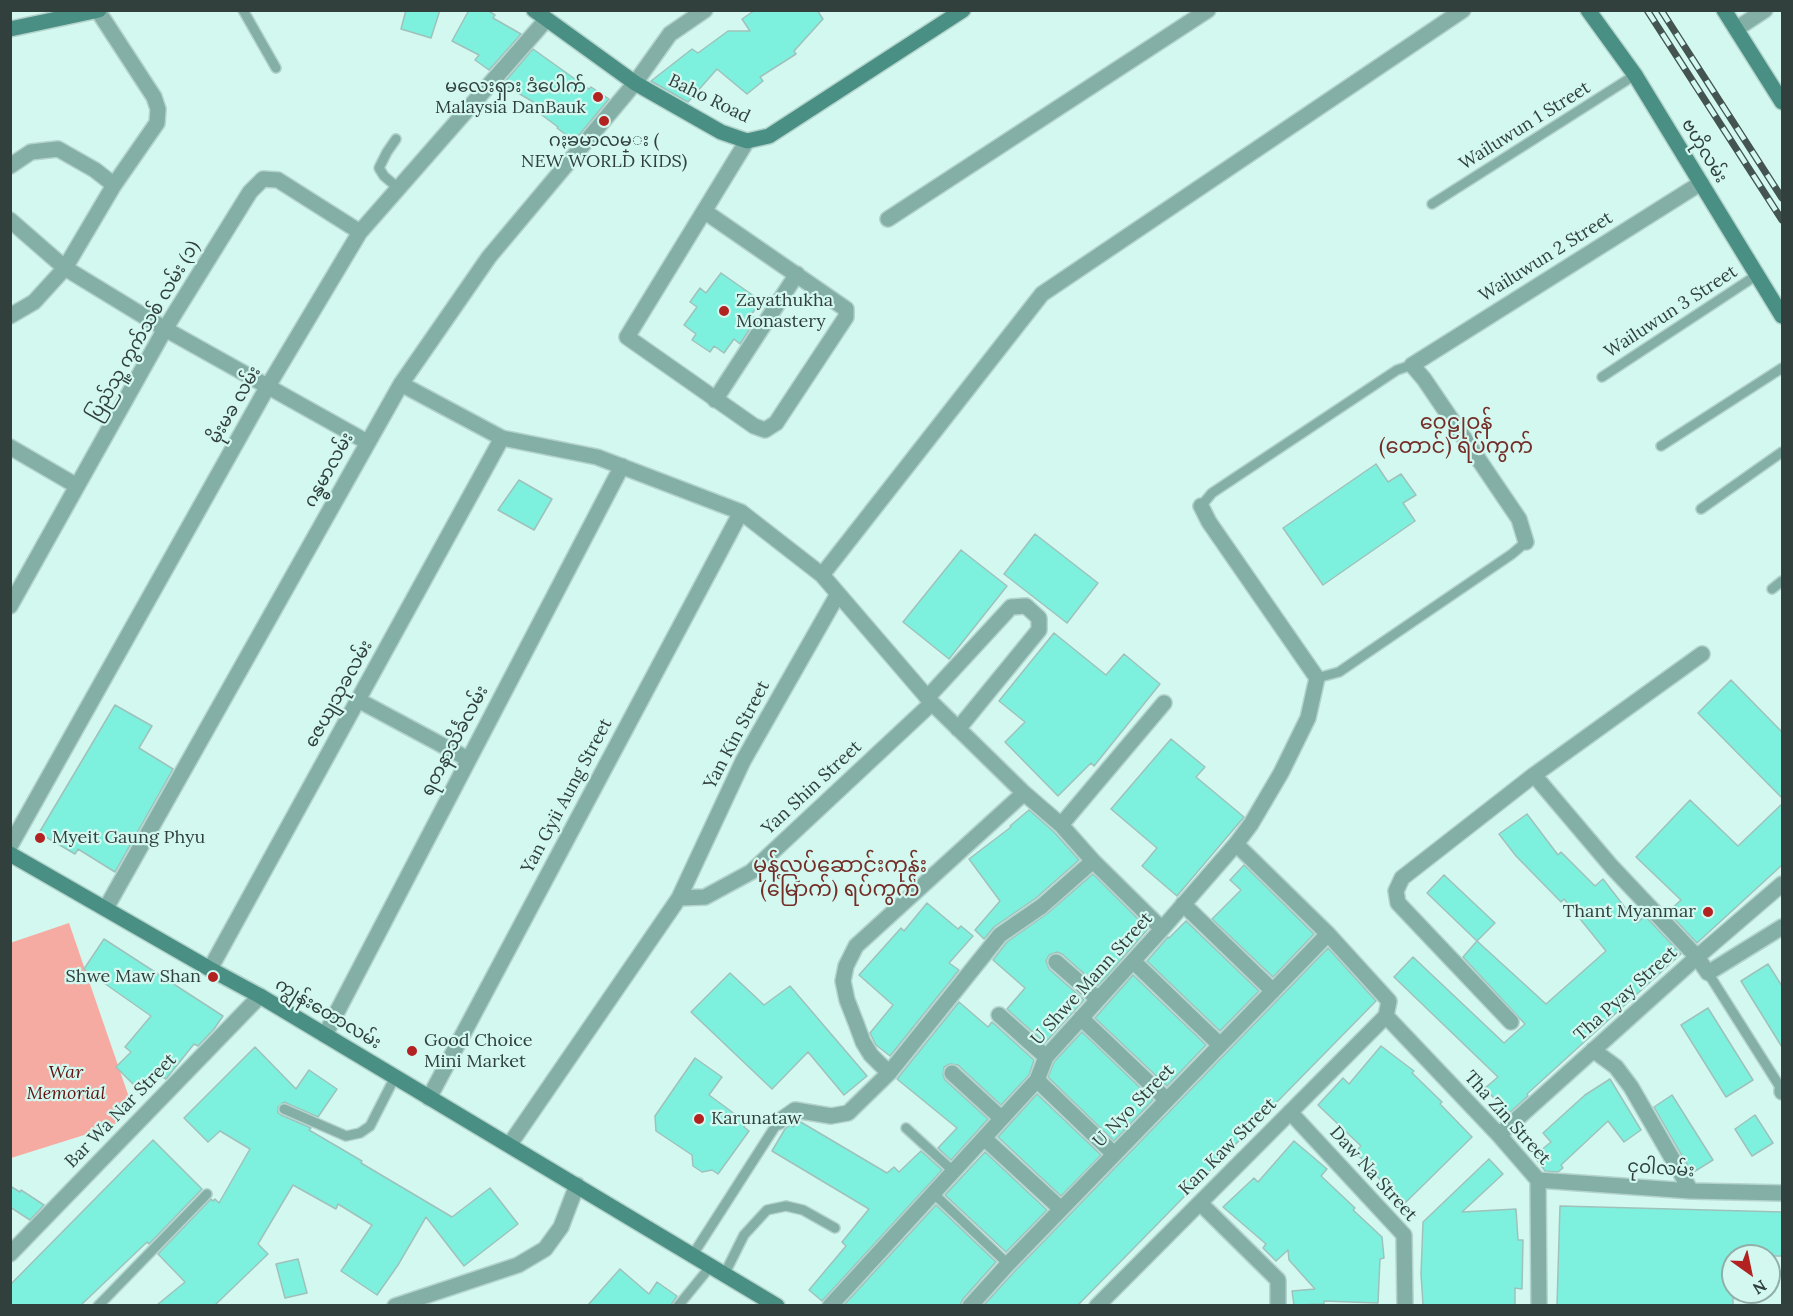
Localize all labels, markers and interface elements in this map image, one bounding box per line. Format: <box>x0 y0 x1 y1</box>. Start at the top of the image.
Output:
street label: Baho Road <box>665 70 753 128</box>
place label: မလေးရှား ဒံပေါက် Malaysia DanBauk <box>435 76 586 118</box>
street label: Wailuwun 1 Street <box>1456 77 1594 175</box>
marker: မလေးရှား ဒံပေါက် Malaysia DanBauk <box>591 90 605 104</box>
marker: ဂႏၶမာလမ္း ( NEW WORLD KIDS) <box>597 114 611 128</box>
street label: ဗဟိုလမ်း <box>1676 115 1732 187</box>
place label: ဂႏၶမာလမ္း ( NEW WORLD KIDS) <box>521 130 687 172</box>
street label: Wailuwun 2 Street <box>1475 207 1617 307</box>
street label: ပြည်သူ့ ကွက်သစ် လမ်း (၁) <box>84 237 204 425</box>
street label: Wailuwun 3 Street <box>1601 261 1741 363</box>
place label: Zayathukha Monastery <box>736 290 833 332</box>
marker: Zayathukha Monastery <box>717 304 731 318</box>
street label: မိုးမခ လမ်း <box>204 362 266 448</box>
district label: ဝေဠုဝန် (တောင်) ရပ်ကွက် <box>1379 410 1533 460</box>
street label: ဂန္ဓမာလမ်း <box>300 429 358 511</box>
street label: ဇေယျသုခလမ်း <box>301 637 377 751</box>
street label: Yan Kin Street <box>699 677 775 793</box>
street label: ရတနာသိင်္ခလမ်း <box>417 682 493 800</box>
street label: Yan Gyii Aung Street <box>517 715 617 877</box>
street label: Yan Shin Street <box>758 736 866 840</box>
place label: Myeit Gaung Phyu <box>52 827 205 849</box>
marker: Myeit Gaung Phyu <box>33 831 47 845</box>
district label: မုန့်လုပ်ဆောင်းကုန်း (မြောက်) ရပ်ကွက် <box>753 853 927 903</box>
place label: Thant Myanmar <box>1563 901 1696 923</box>
marker: Thant Myanmar <box>1701 905 1715 919</box>
street label: U Shwe Mann Street <box>1027 908 1157 1050</box>
street label: Tha Pyay Street <box>1570 942 1682 1046</box>
place label: Shwe Maw Shan <box>66 966 201 988</box>
marker: Shwe Maw Shan <box>206 970 220 984</box>
street label: ကျွန်းတောလမ်း <box>271 974 385 1054</box>
place label: Good Choice Mini Market <box>424 1030 532 1072</box>
marker: Good Choice Mini Market <box>405 1044 419 1058</box>
street label: Bar Wa Nar Street <box>61 1049 181 1173</box>
street label: U Nyo Street <box>1089 1060 1179 1152</box>
park label: War Memorial <box>27 1062 105 1104</box>
street label: Tha Zin Street <box>1459 1067 1555 1169</box>
street label: Kan Kaw Street <box>1175 1094 1281 1200</box>
place label: Karunataw <box>711 1108 802 1130</box>
marker: Karunataw <box>692 1112 706 1126</box>
street label: Daw Na Street <box>1325 1122 1421 1226</box>
street label: ငုဝါလမ်း <box>1627 1156 1695 1182</box>
north arrow <box>1721 1244 1781 1304</box>
text: N <box>1749 1276 1770 1299</box>

